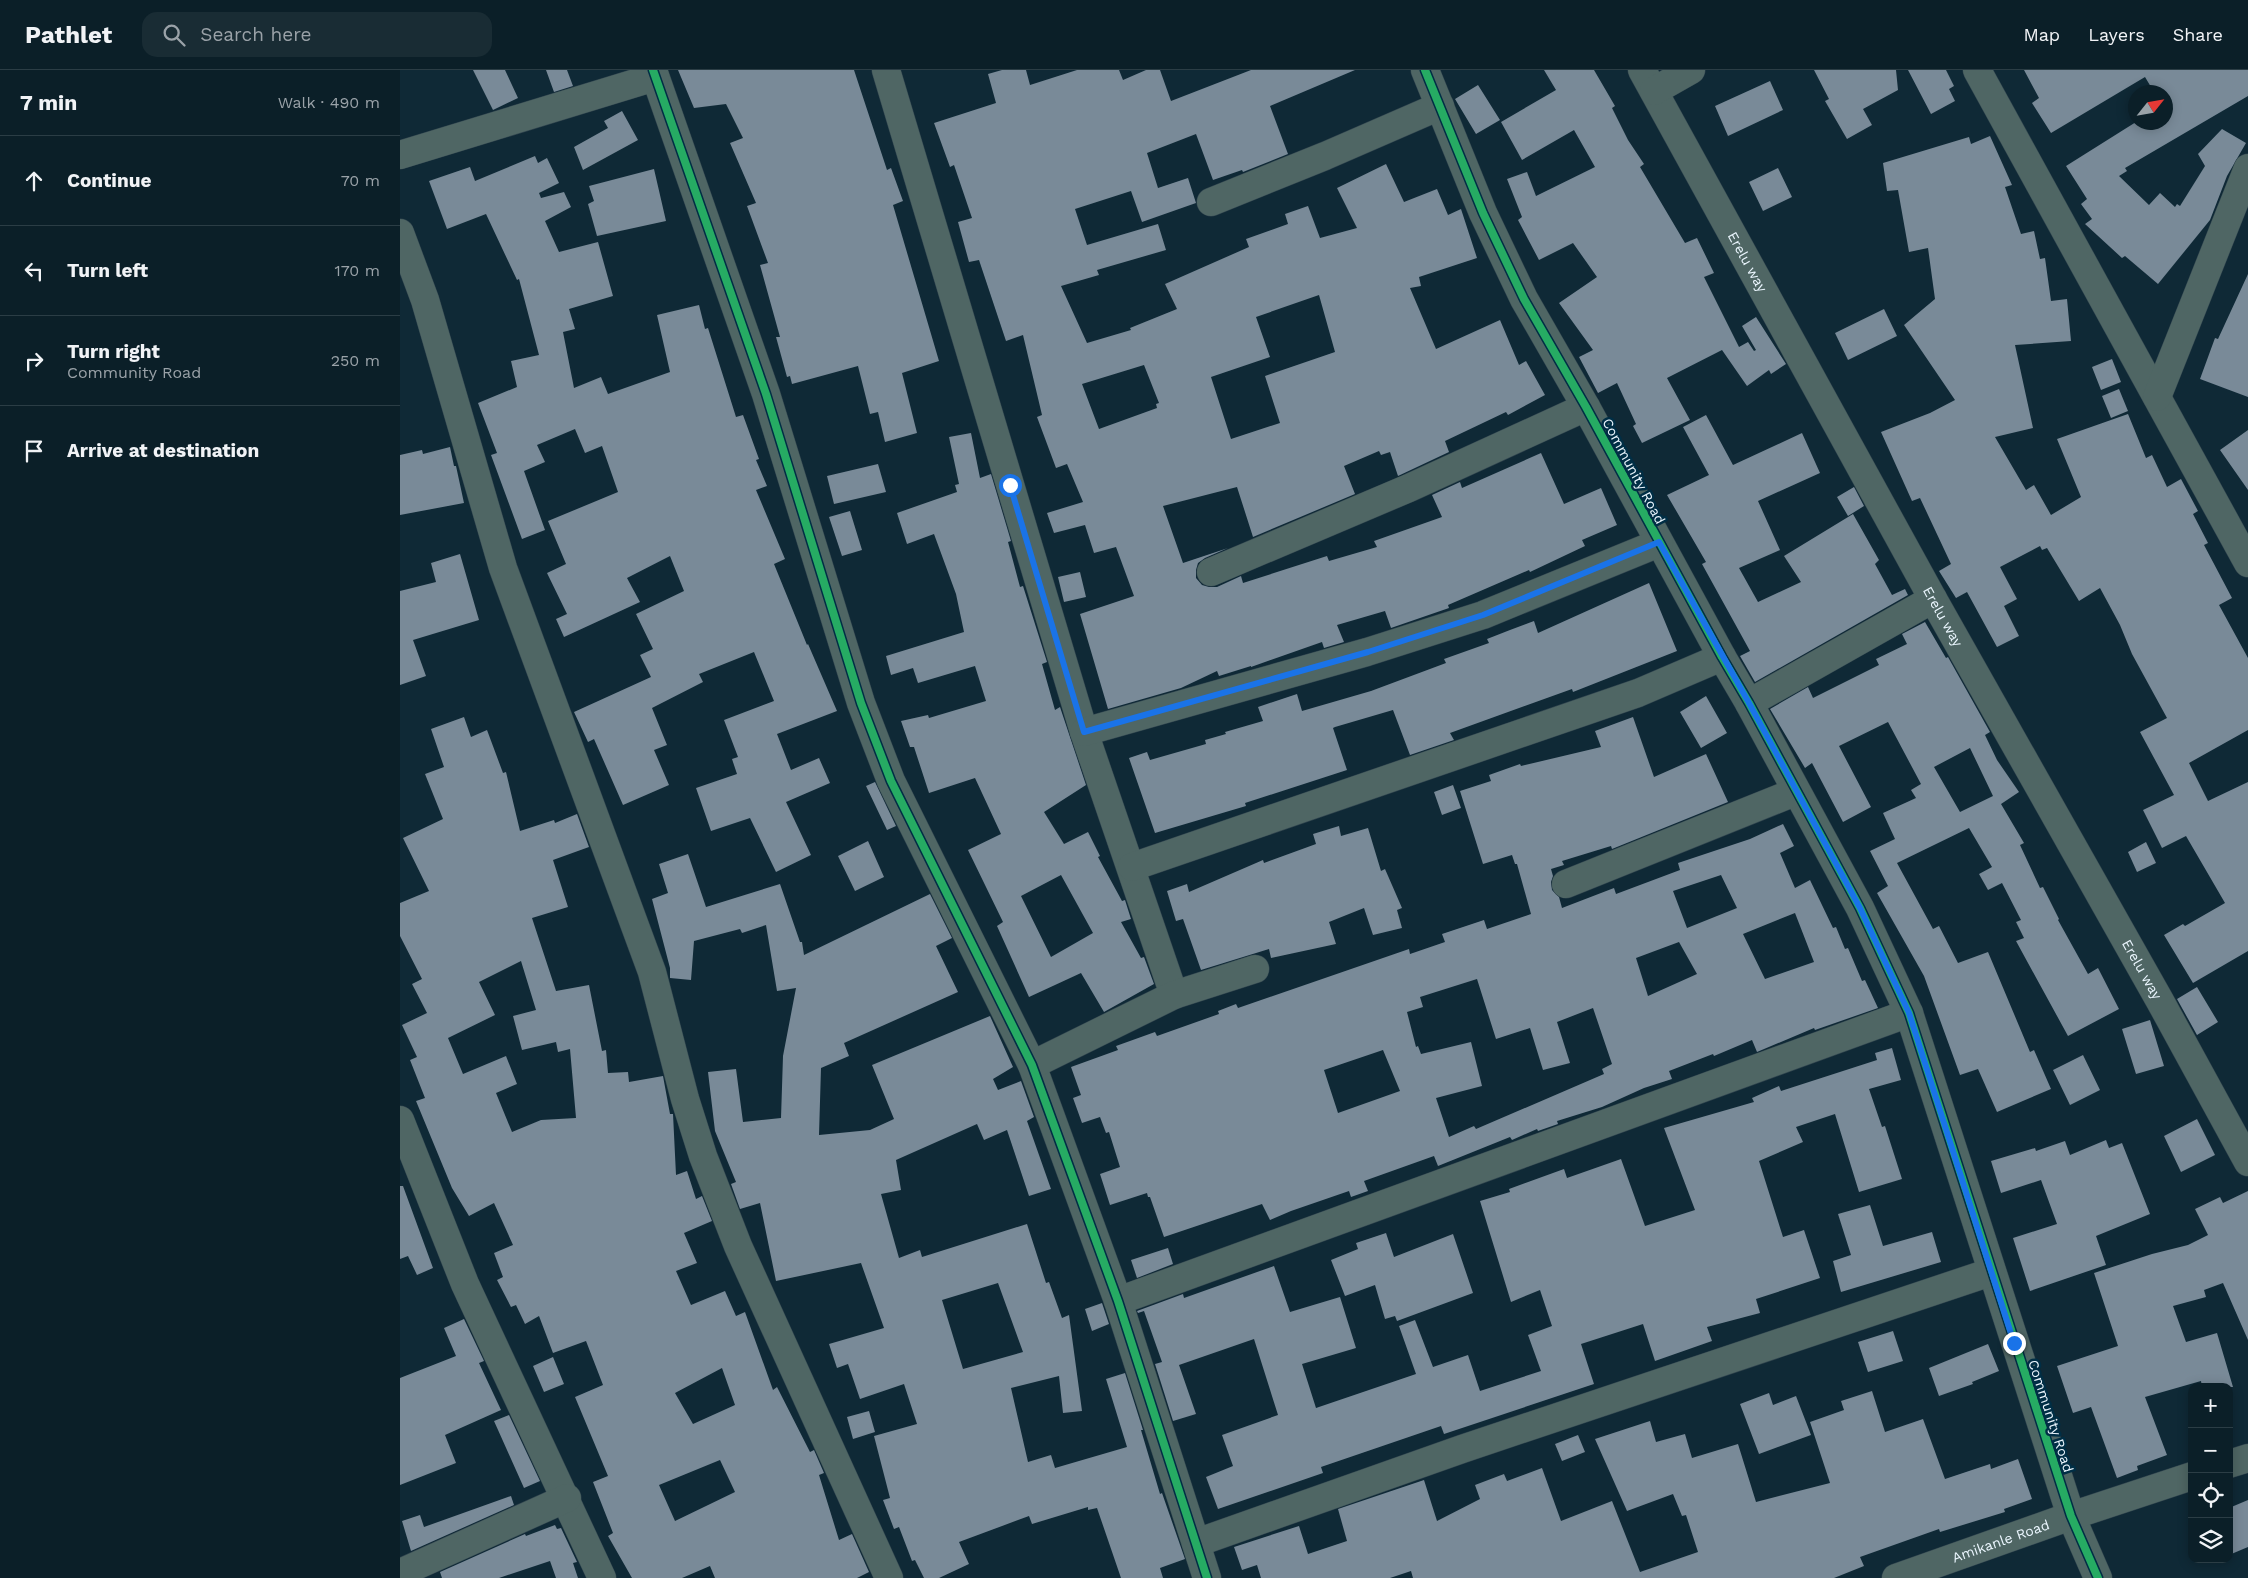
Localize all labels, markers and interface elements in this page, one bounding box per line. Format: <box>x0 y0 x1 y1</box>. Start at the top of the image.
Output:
search box <box>142 12 492 57</box>
text: Pathlet <box>25 21 112 49</box>
icon: search <box>160 21 188 49</box>
text: Search here <box>200 23 312 46</box>
text: Map <box>2023 24 2060 45</box>
text: Layers <box>2088 24 2145 45</box>
text: Share <box>2173 24 2223 45</box>
north arrow <box>2128 85 2173 130</box>
text: 7 min <box>20 90 77 115</box>
text: Walk · 490 m <box>278 93 380 112</box>
icon: ahead <box>20 167 48 195</box>
text: Continue <box>67 169 151 192</box>
text: 70 m <box>341 171 380 190</box>
street label: Erelu way <box>1725 229 1771 295</box>
icon: left <box>20 257 48 285</box>
text: Turn left <box>67 259 148 282</box>
text: 170 m <box>334 261 380 280</box>
text: Turn right <box>67 340 160 363</box>
icon: right <box>20 347 48 375</box>
text: 250 m <box>331 351 380 370</box>
text: Community Road <box>67 363 201 382</box>
street label: Community Road <box>1599 415 1669 527</box>
icon: arrive <box>20 437 48 465</box>
text: Arrive at destination <box>67 439 259 462</box>
route start <box>999 474 1022 497</box>
street label: Erelu way <box>1920 584 1967 650</box>
street label: Erelu way <box>2119 937 2166 1003</box>
route end <box>2003 1332 2026 1355</box>
street label: Community Road <box>2025 1358 2077 1474</box>
map controls <box>2188 1383 2233 1563</box>
button: + <box>2188 1383 2233 1428</box>
button: − <box>2188 1428 2233 1473</box>
button: locate <box>2188 1473 2233 1518</box>
street label: Amikanle Road <box>1950 1516 2051 1566</box>
button: layers <box>2188 1518 2233 1563</box>

